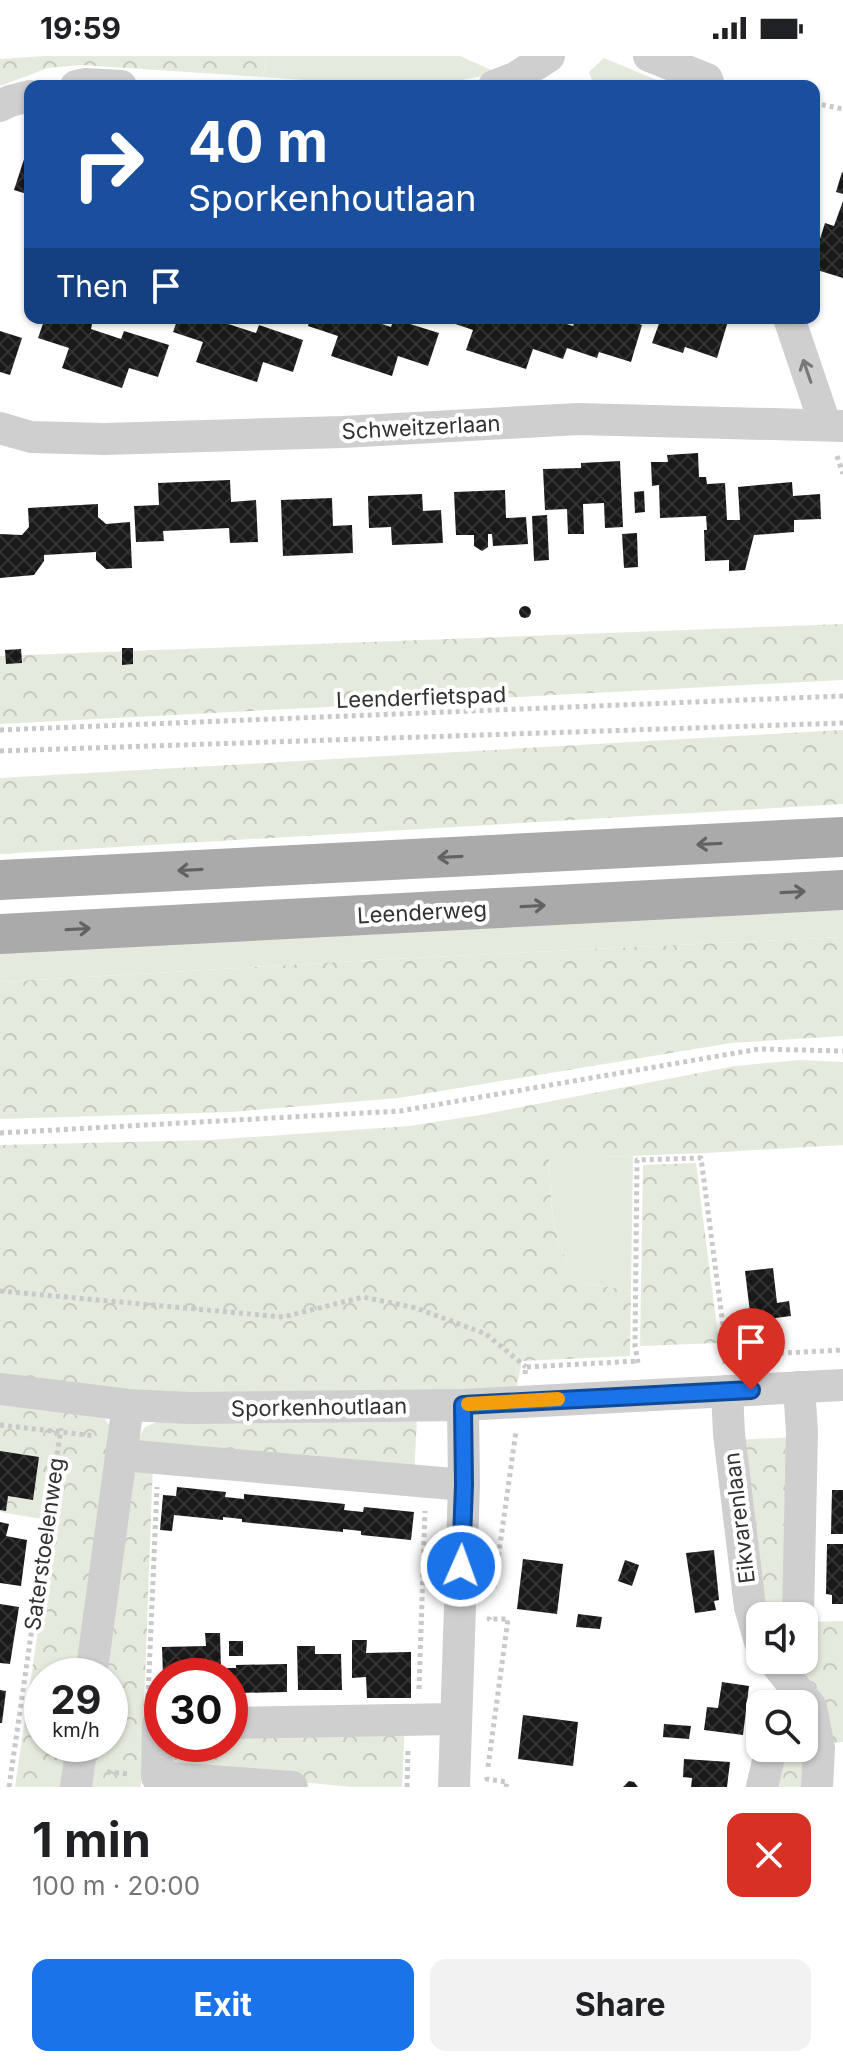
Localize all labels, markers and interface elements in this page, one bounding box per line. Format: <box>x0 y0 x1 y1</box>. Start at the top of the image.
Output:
text: 19:59 <box>40 10 121 46</box>
text: 40 m <box>188 108 328 176</box>
icon: right <box>56 112 160 216</box>
text: Sporkenhoutlaan <box>188 176 476 220</box>
icon: arrive <box>144 264 188 308</box>
text: Then <box>56 268 128 304</box>
one-way arrow <box>799 359 813 384</box>
street label: Schweitzerlaan <box>341 410 501 444</box>
street label: Leenderfietspad <box>335 681 507 713</box>
one-way arrow <box>696 836 723 851</box>
one-way arrow <box>437 850 464 865</box>
one-way arrow <box>177 863 204 878</box>
one-way arrow <box>779 885 806 900</box>
street label: Leenderweg <box>357 896 487 928</box>
one-way arrow <box>519 898 546 913</box>
one-way arrow <box>64 922 91 937</box>
pin <box>717 1308 785 1390</box>
icon: arrive <box>729 1320 773 1364</box>
street label: Sporkenhoutlaan <box>231 1392 407 1422</box>
street label: Eikvarenlaan <box>718 1451 760 1585</box>
street label: Saterstoelenweg <box>19 1456 69 1632</box>
position arrow <box>419 1524 503 1608</box>
map controls <box>746 1602 818 1762</box>
button: sound <box>746 1602 818 1674</box>
speed limit sign: 30 <box>144 1658 248 1762</box>
text: 29 <box>50 1675 102 1724</box>
button: search <box>746 1690 818 1762</box>
text: km/h <box>52 1718 100 1742</box>
text: 1 min <box>32 1810 151 1869</box>
button: close <box>727 1813 811 1897</box>
text: 100 m · 20:00 <box>32 1870 200 1901</box>
button: Exit <box>32 1959 414 2051</box>
button: Share <box>430 1959 811 2051</box>

